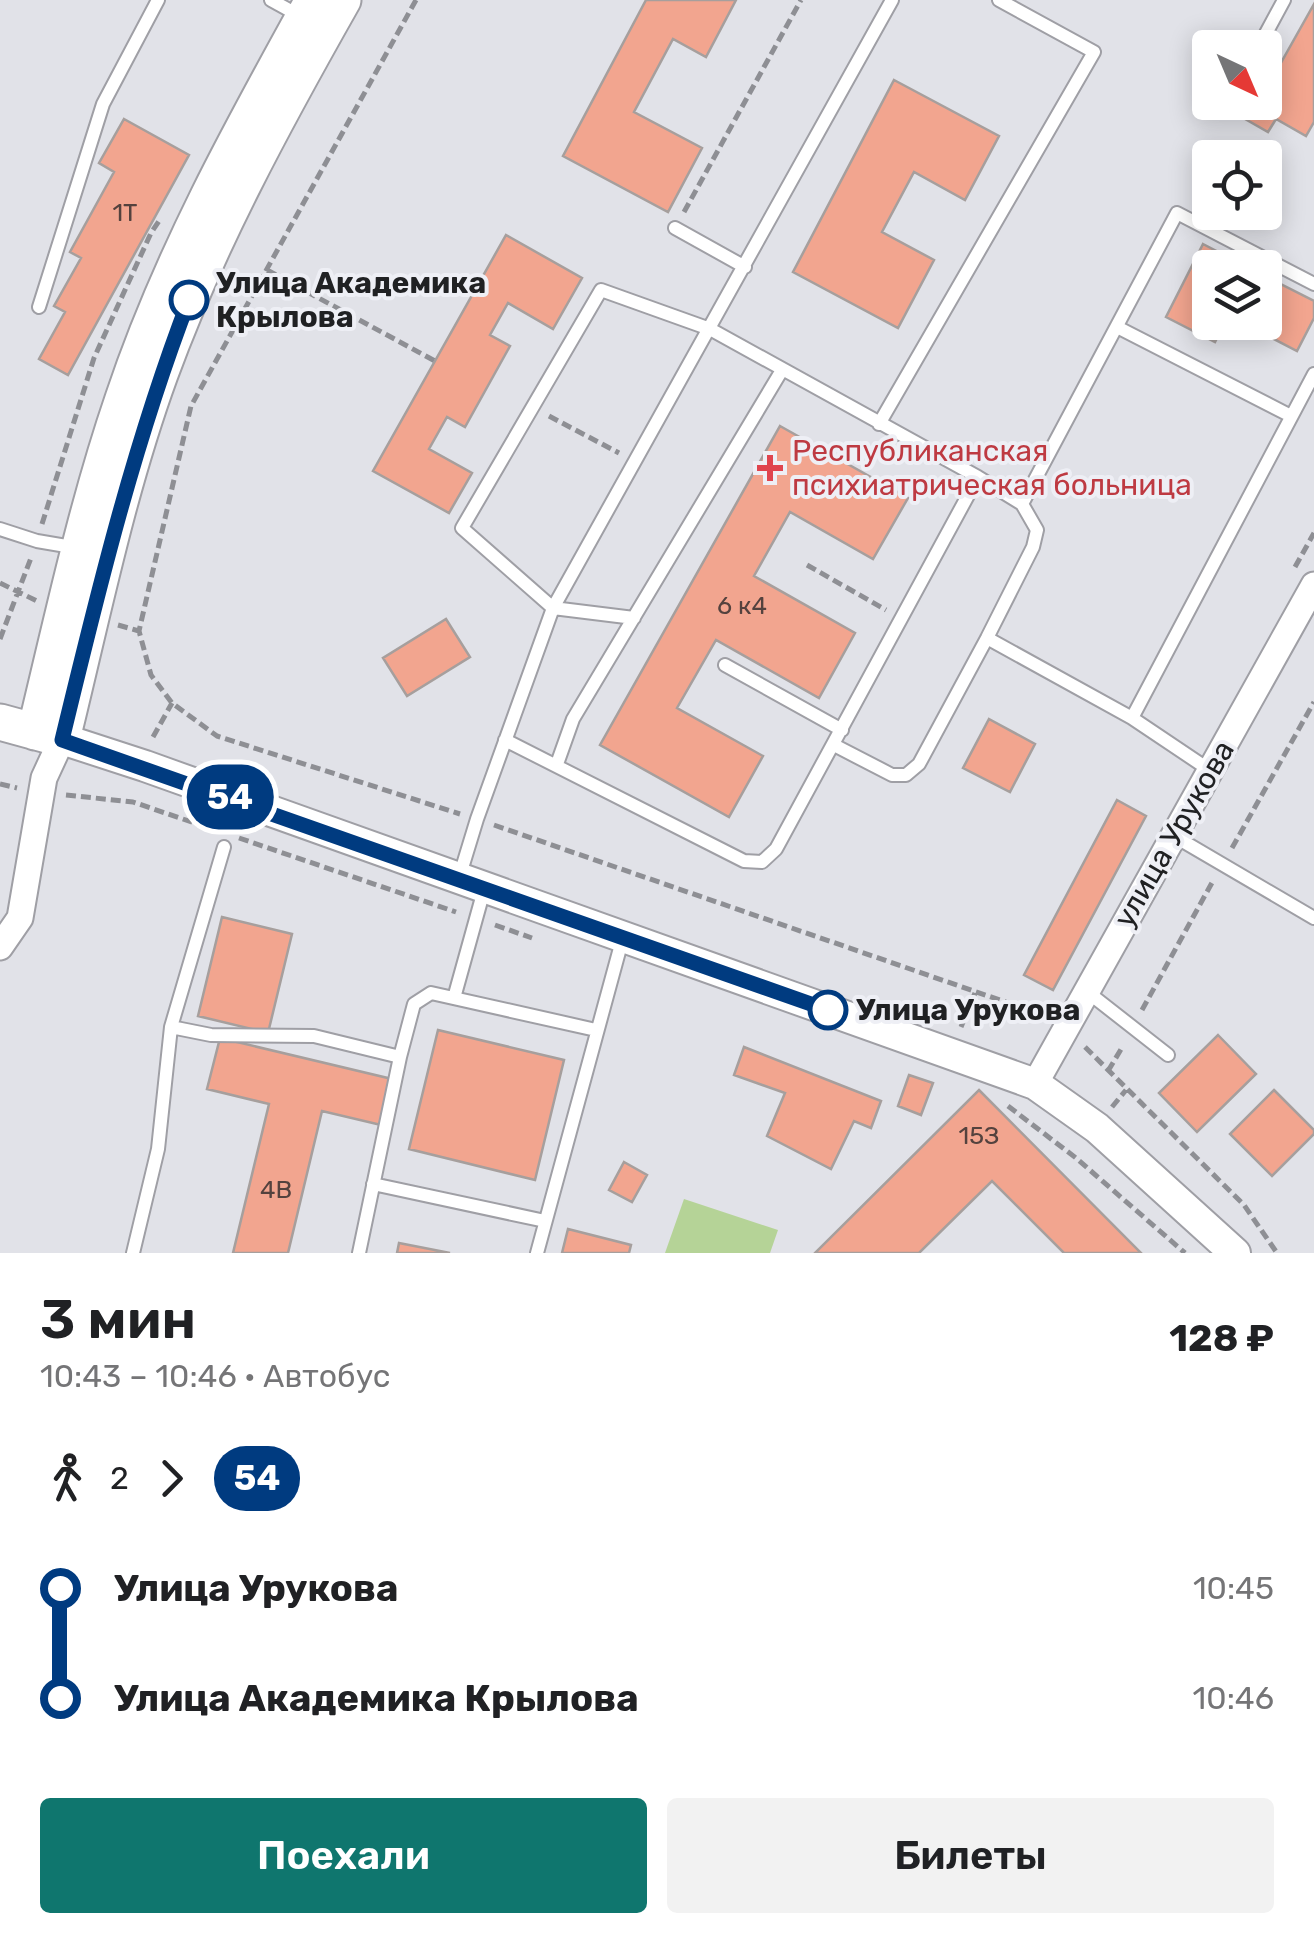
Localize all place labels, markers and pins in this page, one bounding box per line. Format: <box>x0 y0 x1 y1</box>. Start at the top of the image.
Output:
place label: Улица Академика Крылова <box>216 265 486 335</box>
marker: Улица Академика Крылова <box>170 281 208 319</box>
place label: Республиканская психиатрическая больница <box>792 433 1192 503</box>
marker: Республиканская психиатрическая больница <box>757 455 783 481</box>
marker: Улица Урукова <box>809 991 847 1029</box>
place label: Улица Урукова <box>856 992 1081 1028</box>

